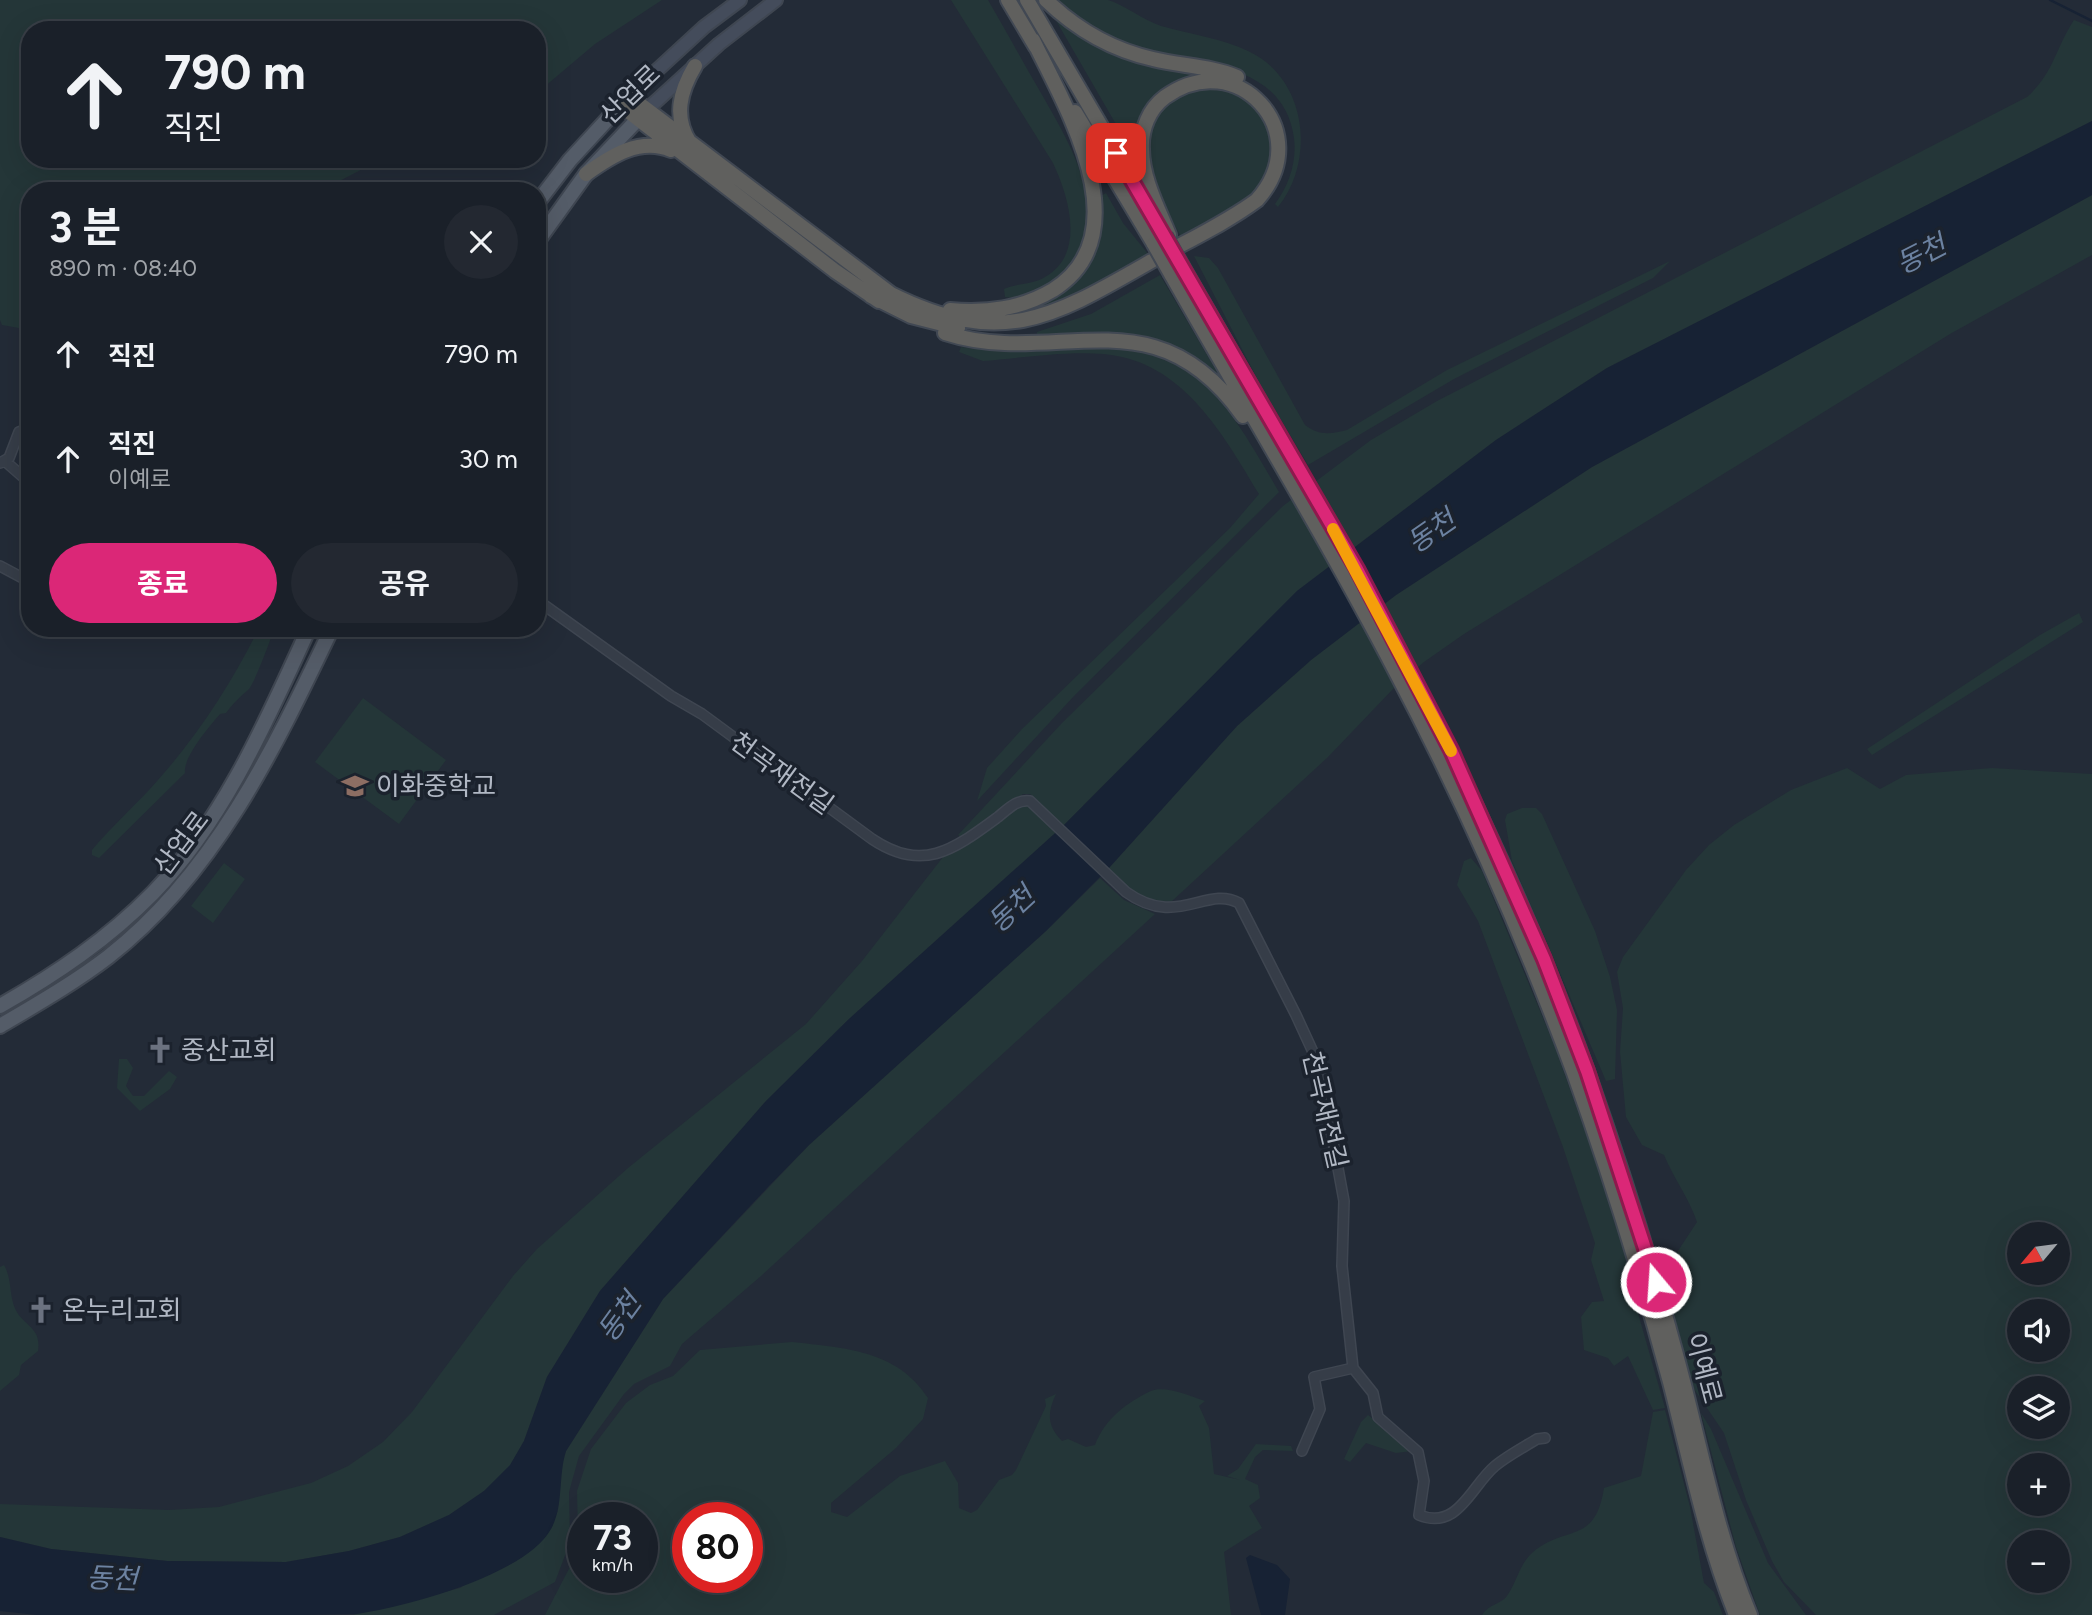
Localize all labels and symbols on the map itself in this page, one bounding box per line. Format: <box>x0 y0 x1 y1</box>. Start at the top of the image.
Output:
street label: 산업로 <box>593 58 667 130</box>
pin <box>1086 123 1146 183</box>
water label: 동천 <box>1890 226 1955 281</box>
water label: 동천 <box>1400 500 1465 560</box>
street label: 천곡재전길 <box>724 725 840 821</box>
place label: 이화중학교 <box>376 770 496 802</box>
school or university icon: 이화중학교 <box>340 771 370 801</box>
street label: 산업로 <box>147 805 215 881</box>
water label: 동천 <box>981 877 1044 939</box>
place label: 중산교회 <box>181 1034 277 1066</box>
church icon: 중산교회 <box>145 1035 175 1065</box>
street label: 천곡재전길 <box>1296 1048 1354 1172</box>
north arrow <box>2007 1222 2070 1284</box>
position arrow <box>1619 1245 1693 1319</box>
water label: 동천 <box>590 1284 650 1348</box>
place label: 온누리교회 <box>62 1294 182 1326</box>
church icon: 온누리교회 <box>26 1295 56 1325</box>
street label: 이예로 <box>1679 1329 1729 1407</box>
speed limit sign: 80 <box>672 1502 763 1593</box>
water label: 동천 <box>86 1560 142 1596</box>

